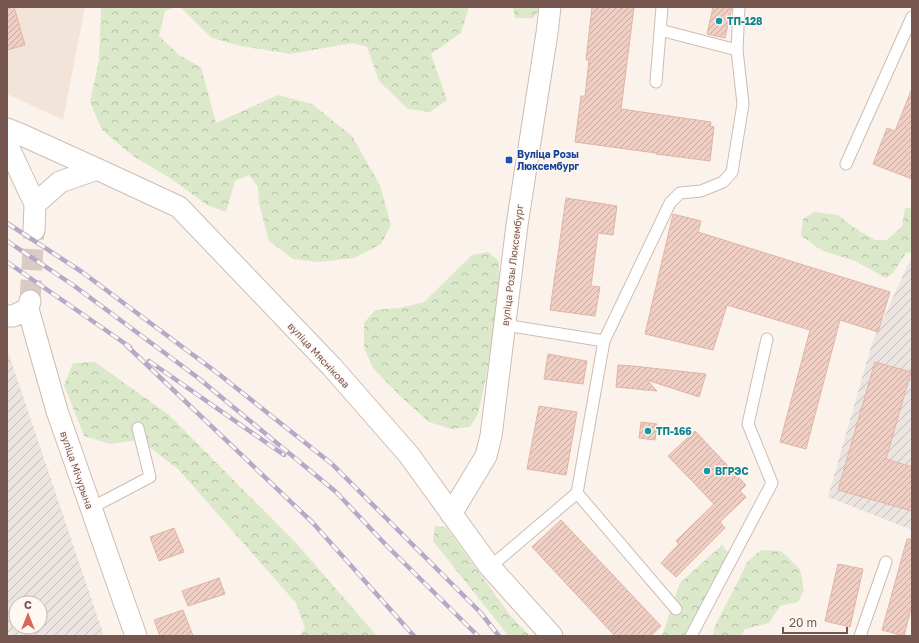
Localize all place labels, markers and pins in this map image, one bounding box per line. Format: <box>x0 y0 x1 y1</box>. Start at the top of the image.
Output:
place label: ТП-128 <box>727 15 762 27</box>
marker: ТП-128 <box>714 16 724 26</box>
place label: Вуліца Розы Люксембург <box>517 148 580 172</box>
marker: Вуліца Розы Люксембург <box>504 155 514 165</box>
place label: ТП-166 <box>656 425 692 437</box>
marker: ТП-166 <box>643 426 653 436</box>
place label: ВГРЭС <box>715 465 749 477</box>
marker: ВГРЭС <box>702 466 712 476</box>

